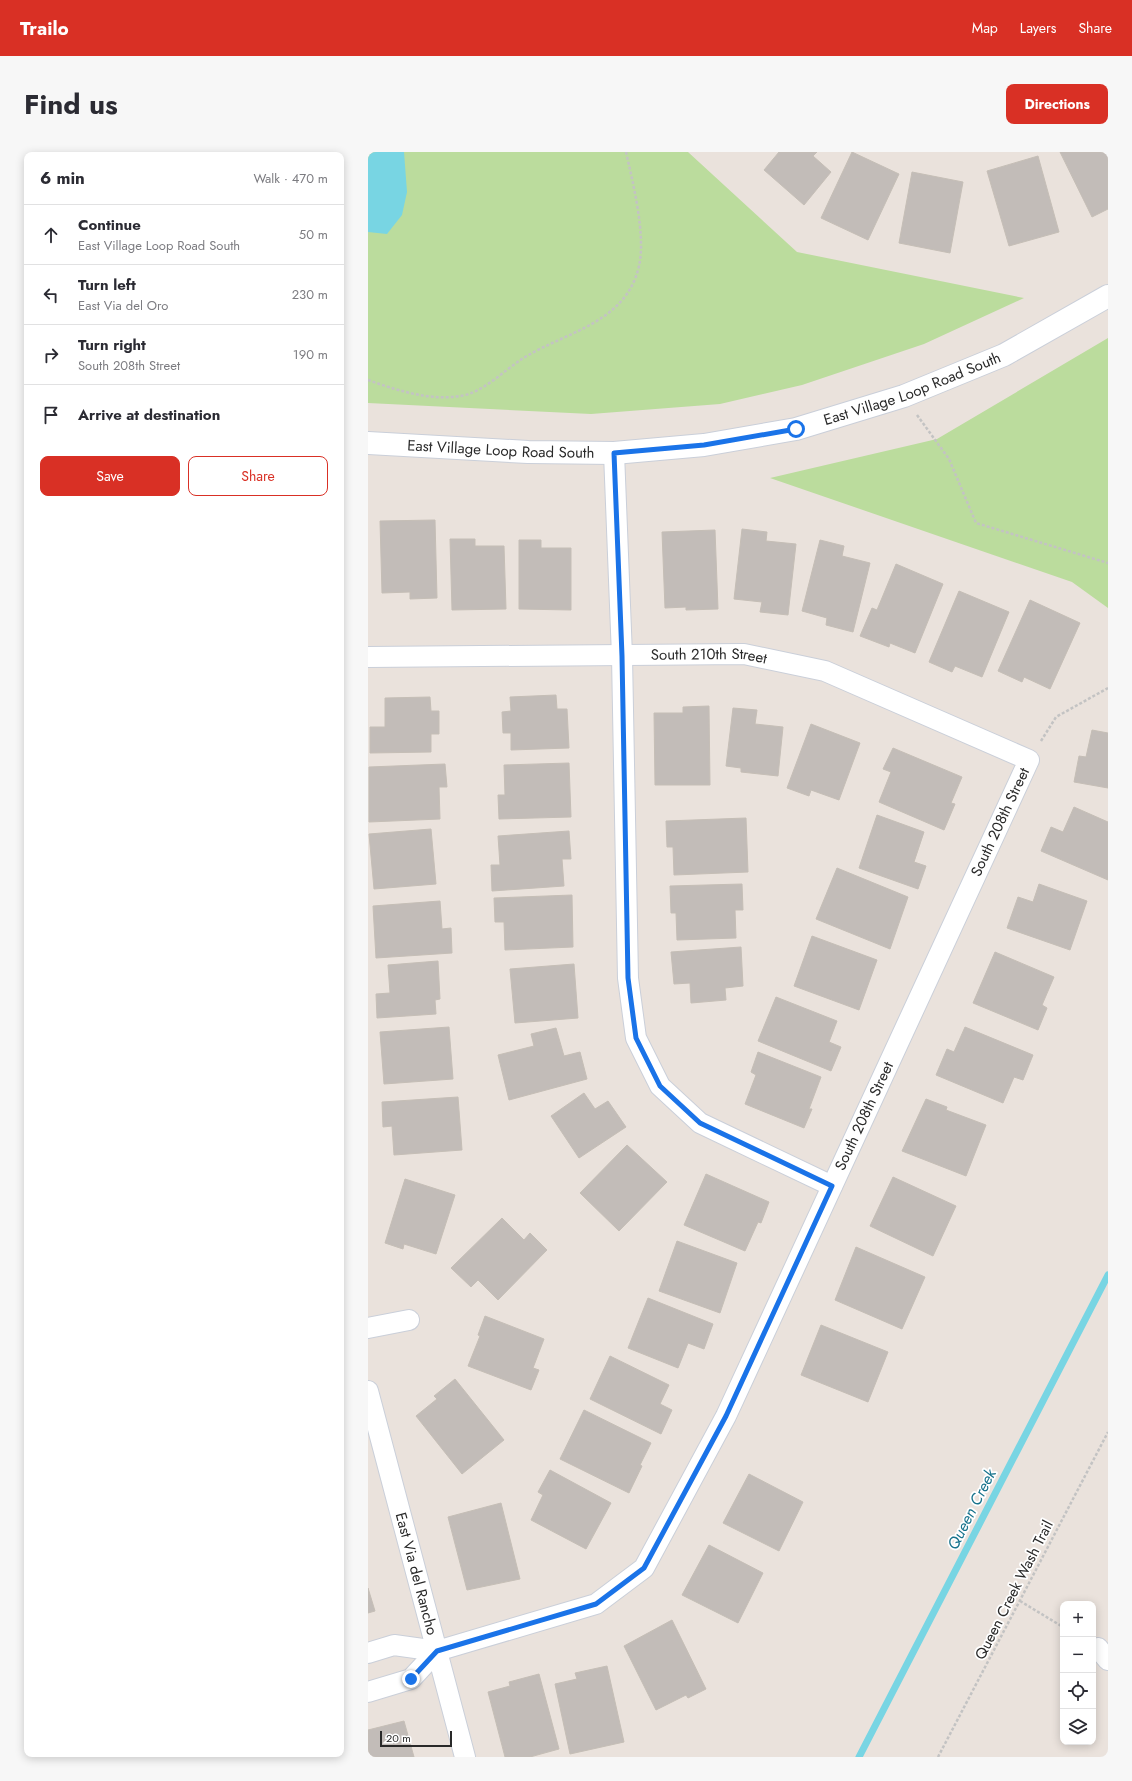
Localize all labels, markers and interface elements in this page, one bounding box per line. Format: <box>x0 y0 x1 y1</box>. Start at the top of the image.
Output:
text: Trailo <box>20 15 69 42</box>
text: Map <box>972 18 998 38</box>
text: Layers <box>1020 18 1056 38</box>
text: Share <box>1078 18 1112 38</box>
text: Find us <box>24 84 118 125</box>
button: Directions <box>1006 84 1108 124</box>
text: 6 min <box>40 166 85 190</box>
text: Walk · 470 m <box>254 169 328 188</box>
text: Continue <box>78 214 141 236</box>
icon: ahead <box>40 224 62 246</box>
text: 50 m <box>299 225 328 244</box>
text: East Village Loop Road South <box>78 236 240 255</box>
text: Turn left <box>78 274 136 296</box>
icon: left <box>40 284 62 306</box>
text: 230 m <box>292 285 328 304</box>
text: East Via del Oro <box>78 296 168 315</box>
text: Turn right <box>78 334 146 356</box>
icon: right <box>40 344 62 366</box>
text: 190 m <box>293 345 328 364</box>
street label: East Village Loop Road South <box>821 346 1004 431</box>
text: South 208th Street <box>78 356 180 375</box>
icon: arrive <box>40 404 62 426</box>
text: Arrive at destination <box>78 404 220 426</box>
route start <box>787 420 805 438</box>
street label: East Village Loop Road South <box>407 434 595 464</box>
button: Save <box>40 456 180 496</box>
button: Share <box>188 456 328 496</box>
street label: South 210th Street <box>651 643 769 670</box>
street label: South 208th Street <box>965 764 1035 880</box>
street label: South 208th Street <box>829 1058 899 1174</box>
water label: Queen Creek <box>941 1464 1002 1554</box>
street label: East Via del Rancho <box>390 1510 443 1638</box>
street label: Queen Creek Wash Trail <box>969 1516 1059 1664</box>
map controls <box>1060 1601 1096 1745</box>
button: + <box>1060 1601 1096 1637</box>
button: − <box>1060 1637 1096 1673</box>
route end <box>402 1670 420 1688</box>
button: locate <box>1060 1673 1096 1709</box>
button: layers <box>1060 1709 1096 1745</box>
scale bar <box>380 1729 452 1748</box>
text: 20 m <box>386 1730 411 1746</box>

